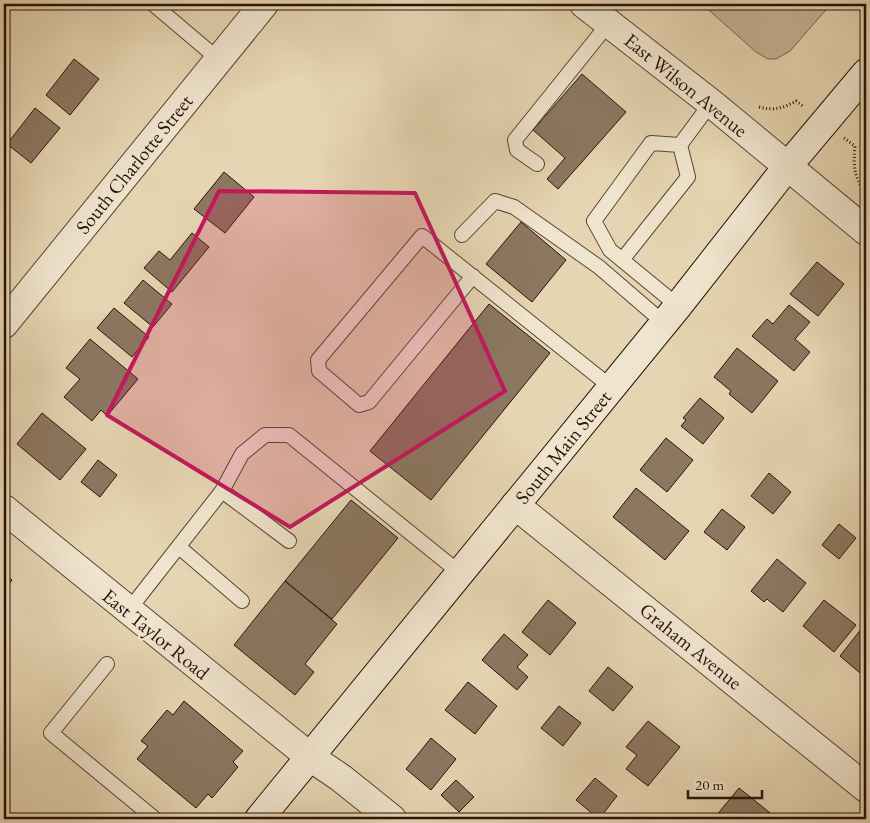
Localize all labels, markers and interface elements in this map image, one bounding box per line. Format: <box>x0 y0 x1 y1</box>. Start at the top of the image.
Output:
street label: East Wilson Avenue <box>619 27 753 143</box>
street label: South Charlotte Street <box>70 88 199 239</box>
street label: South Main Street <box>509 384 617 509</box>
street label: East Taylor Road <box>97 583 216 686</box>
street label: Graham Avenue <box>634 597 748 695</box>
scale bar <box>688 768 761 800</box>
text: 20 m <box>695 775 724 794</box>

